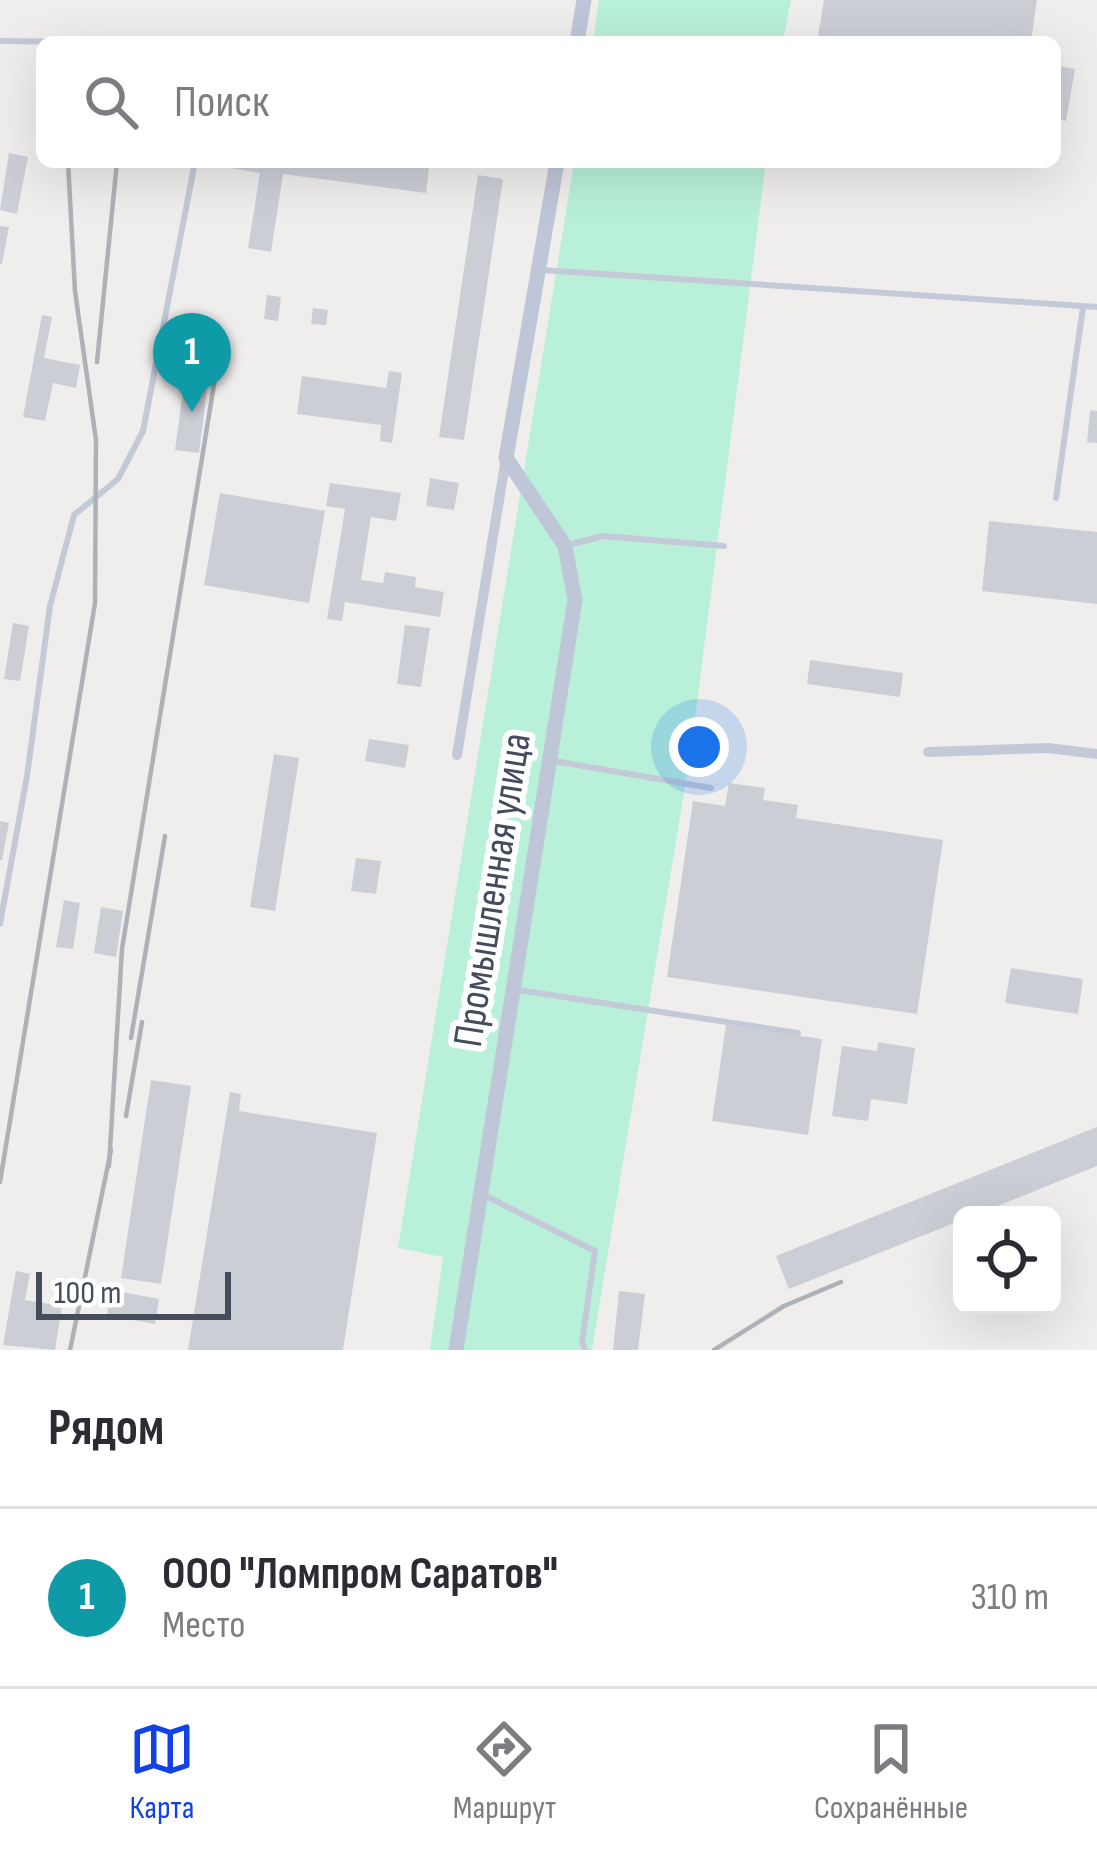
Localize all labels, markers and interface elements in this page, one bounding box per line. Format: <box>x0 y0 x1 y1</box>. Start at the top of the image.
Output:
search box <box>36 36 1061 168</box>
icon: search <box>78 69 144 135</box>
text: Поиск <box>174 75 269 130</box>
pin: 1 <box>153 313 231 412</box>
your location <box>669 717 729 777</box>
street label: Промышленная улица <box>443 729 543 1051</box>
map controls <box>953 1206 1061 1314</box>
button: locate <box>953 1206 1061 1314</box>
scale bar <box>36 1266 231 1319</box>
text: 100 m <box>54 1273 121 1313</box>
text: Рядом <box>48 1398 164 1459</box>
text: ООО "Ломпром Саратов" <box>162 1547 558 1602</box>
text: 1 <box>79 1574 95 1621</box>
text: 310 m <box>970 1574 1049 1621</box>
text: Место <box>162 1602 246 1649</box>
tab: Карта <box>129 1716 195 1828</box>
tab: Маршрут <box>453 1716 556 1828</box>
tab: Сохранённые <box>814 1716 968 1828</box>

